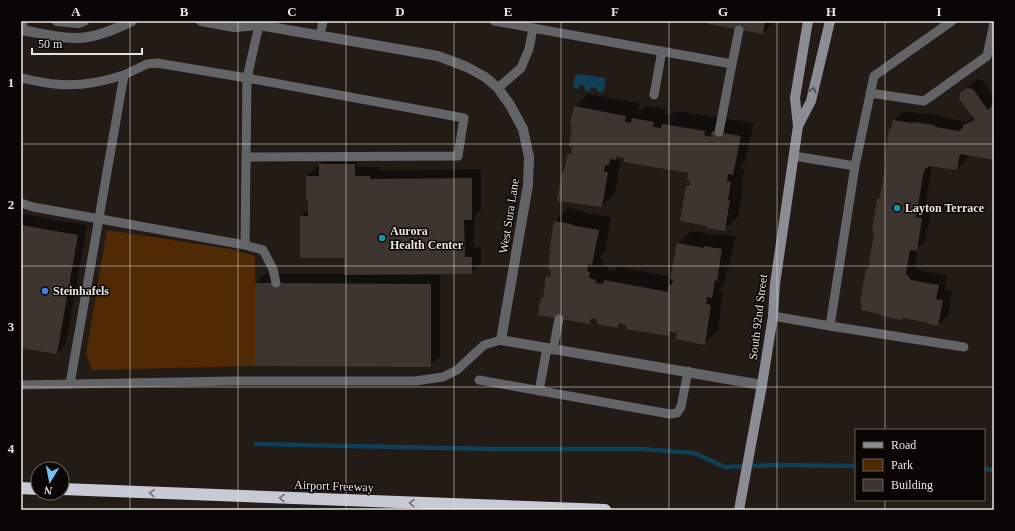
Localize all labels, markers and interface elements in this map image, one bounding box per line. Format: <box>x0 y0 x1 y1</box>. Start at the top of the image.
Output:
text: A <box>71 4 81 19</box>
text: B <box>180 4 189 19</box>
text: C <box>287 4 297 19</box>
text: D <box>395 4 405 19</box>
text: E <box>504 4 512 19</box>
text: F <box>611 4 619 19</box>
text: G <box>718 4 728 19</box>
text: H <box>826 4 836 19</box>
text: I <box>936 4 942 19</box>
scale bar <box>32 30 142 56</box>
text: 50 m <box>38 37 63 51</box>
text: 1 <box>8 75 14 90</box>
one-way arrow <box>809 87 817 94</box>
street label: West Sura Lane <box>496 178 522 254</box>
text: 2 <box>8 197 14 212</box>
place label: Layton Terrace <box>905 201 985 215</box>
marker: Layton Terrace <box>892 203 902 213</box>
place label: Aurora Health Center <box>390 224 464 252</box>
marker: Aurora Health Center <box>377 233 387 243</box>
street label: South 92nd Street <box>746 273 770 361</box>
place label: Steinhafels <box>53 284 109 298</box>
marker: Steinhafels <box>40 286 50 296</box>
text: 3 <box>8 319 15 334</box>
legend <box>855 429 985 501</box>
text: Road <box>891 438 916 452</box>
text: 4 <box>8 441 15 456</box>
text: Park <box>891 458 913 472</box>
north arrow <box>30 461 70 501</box>
street label: Airport Freeway <box>294 478 374 494</box>
text: Building <box>891 478 933 492</box>
text: N <box>43 484 53 497</box>
one-way arrow <box>149 489 155 497</box>
one-way arrow <box>279 493 285 502</box>
one-way arrow <box>409 498 415 507</box>

